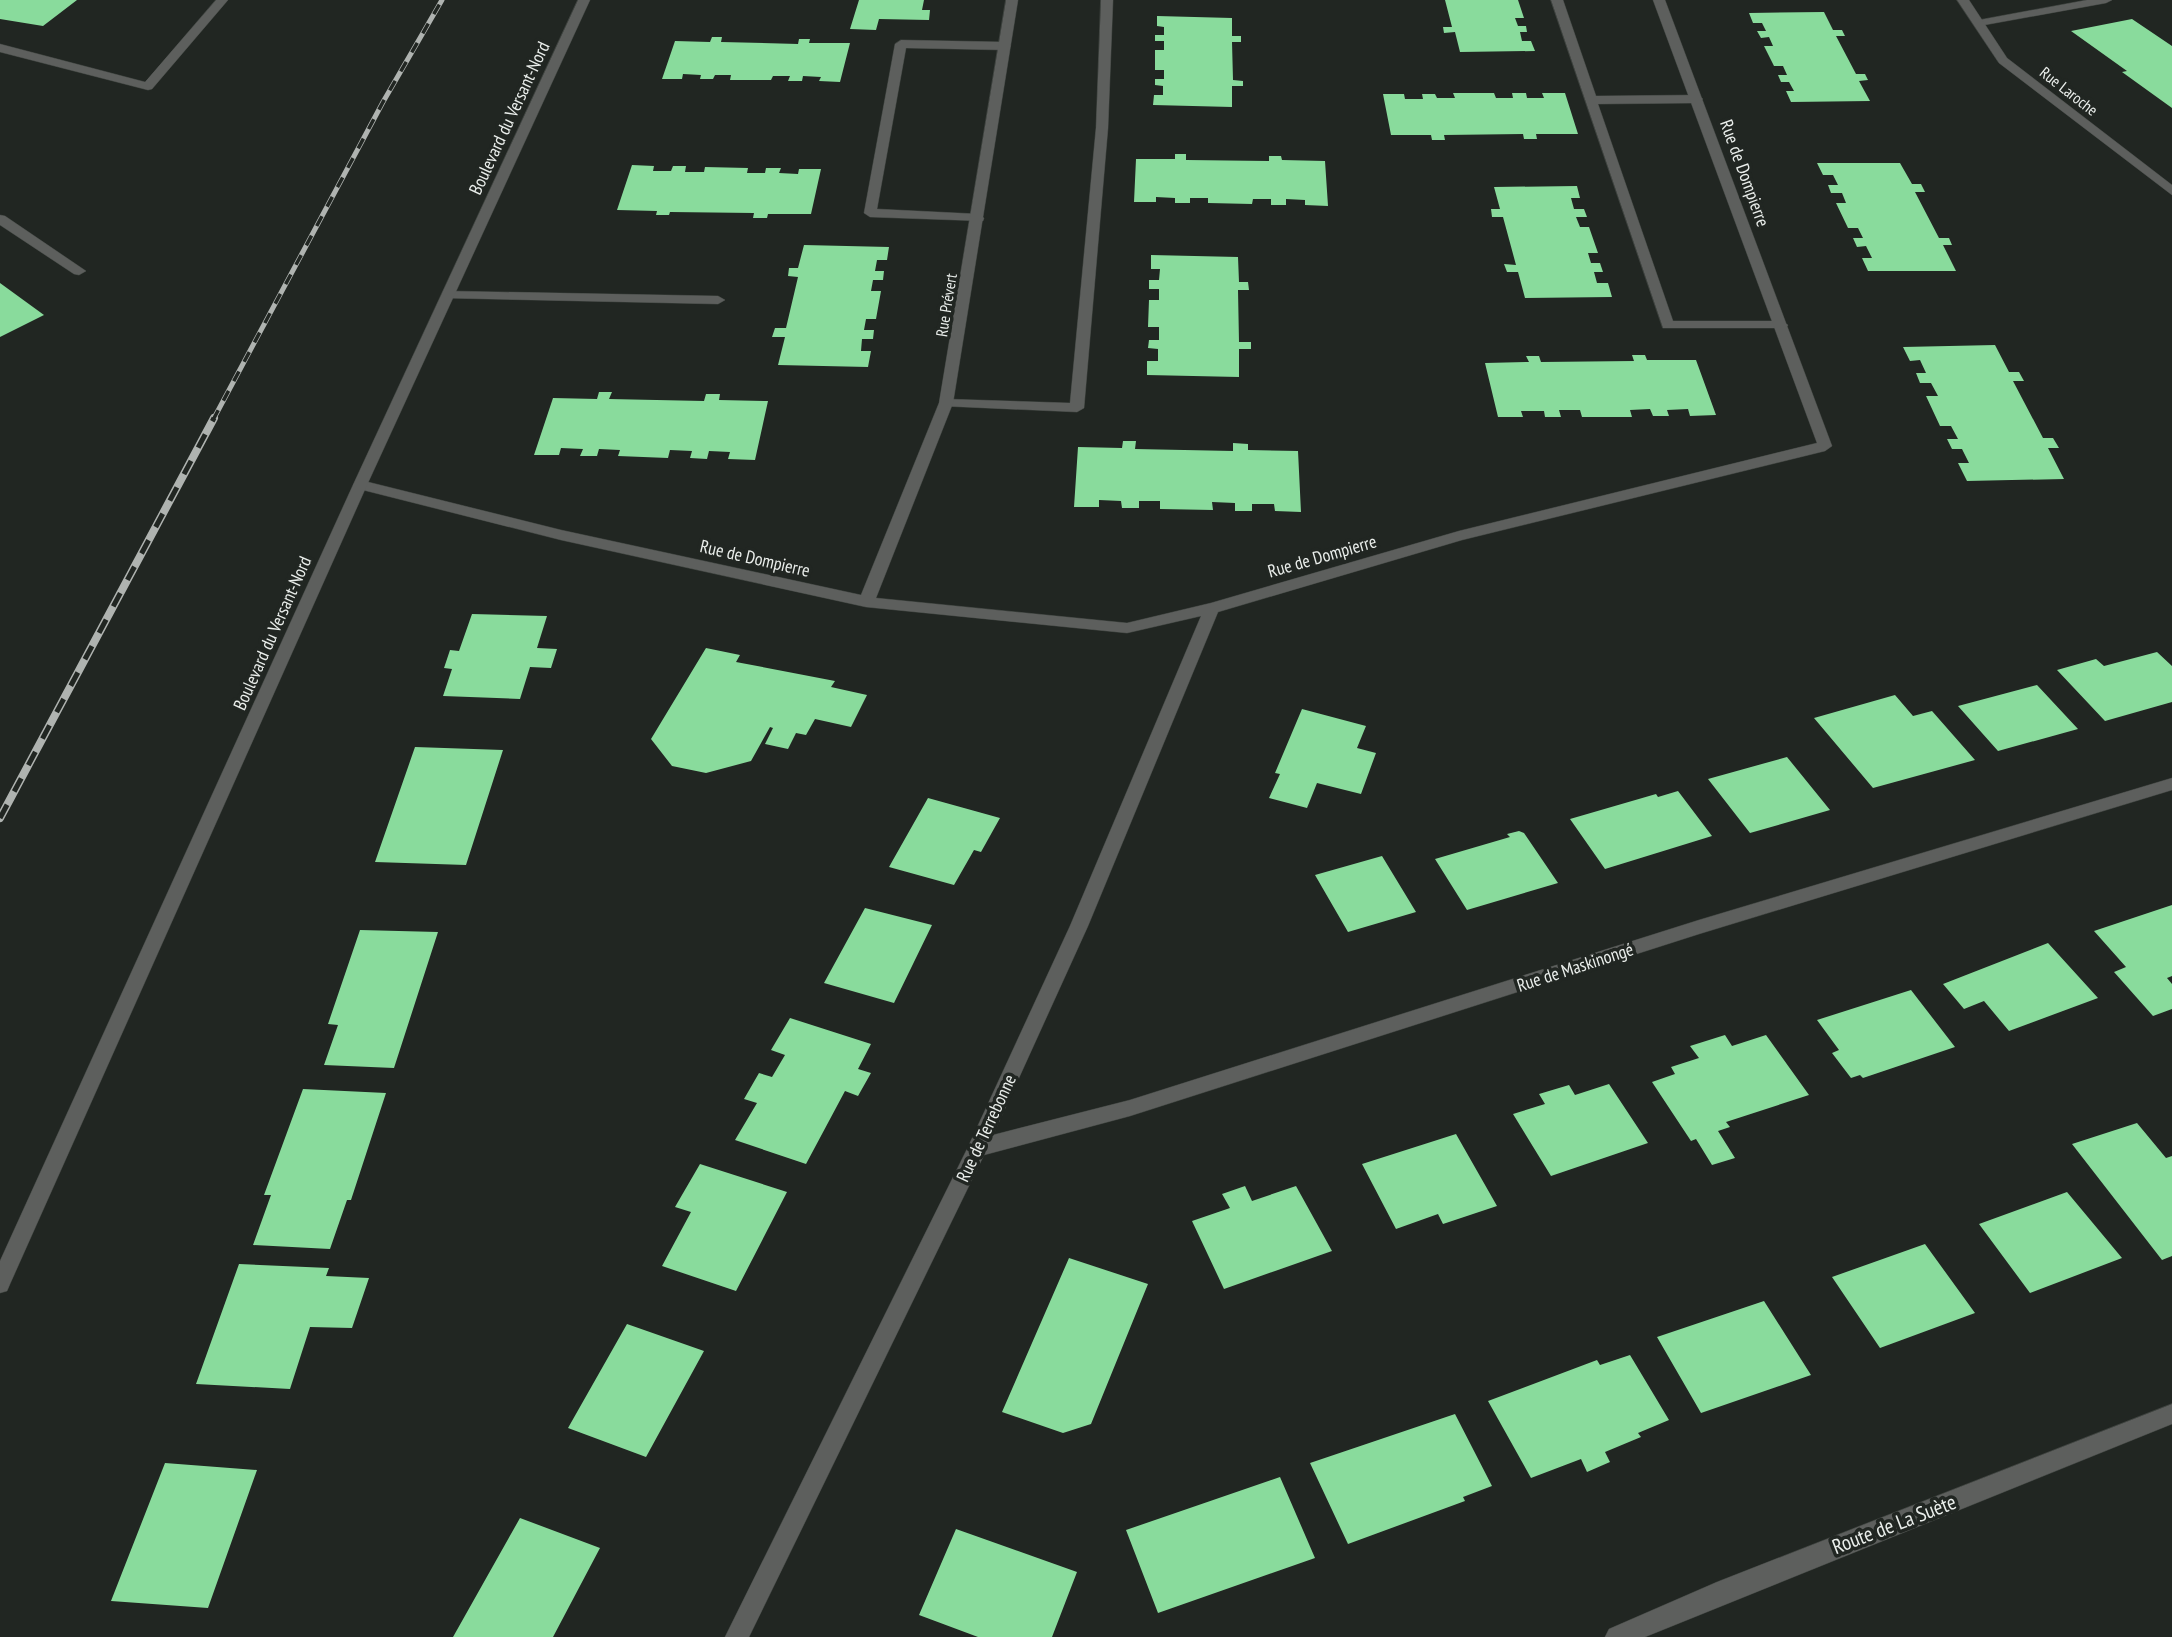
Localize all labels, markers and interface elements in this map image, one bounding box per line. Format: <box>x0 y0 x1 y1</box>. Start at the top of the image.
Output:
street label: Boulevard du Versant-Nord <box>463 38 555 198</box>
street label: Rue Laroche <box>2036 62 2102 120</box>
street label: Rue de Dompierre <box>1715 116 1775 230</box>
street label: Rue Prévert <box>931 271 961 338</box>
street label: Rue de Dompierre <box>1265 529 1379 583</box>
street label: Rue de Dompierre <box>698 534 812 582</box>
street label: Boulevard du Versant-Nord <box>228 552 316 714</box>
street label: Rue de Maskinongé <box>1514 937 1636 997</box>
street label: Rue de Terrebonne <box>951 1071 1021 1185</box>
street label: Route de La Suète <box>1828 1488 1960 1560</box>

